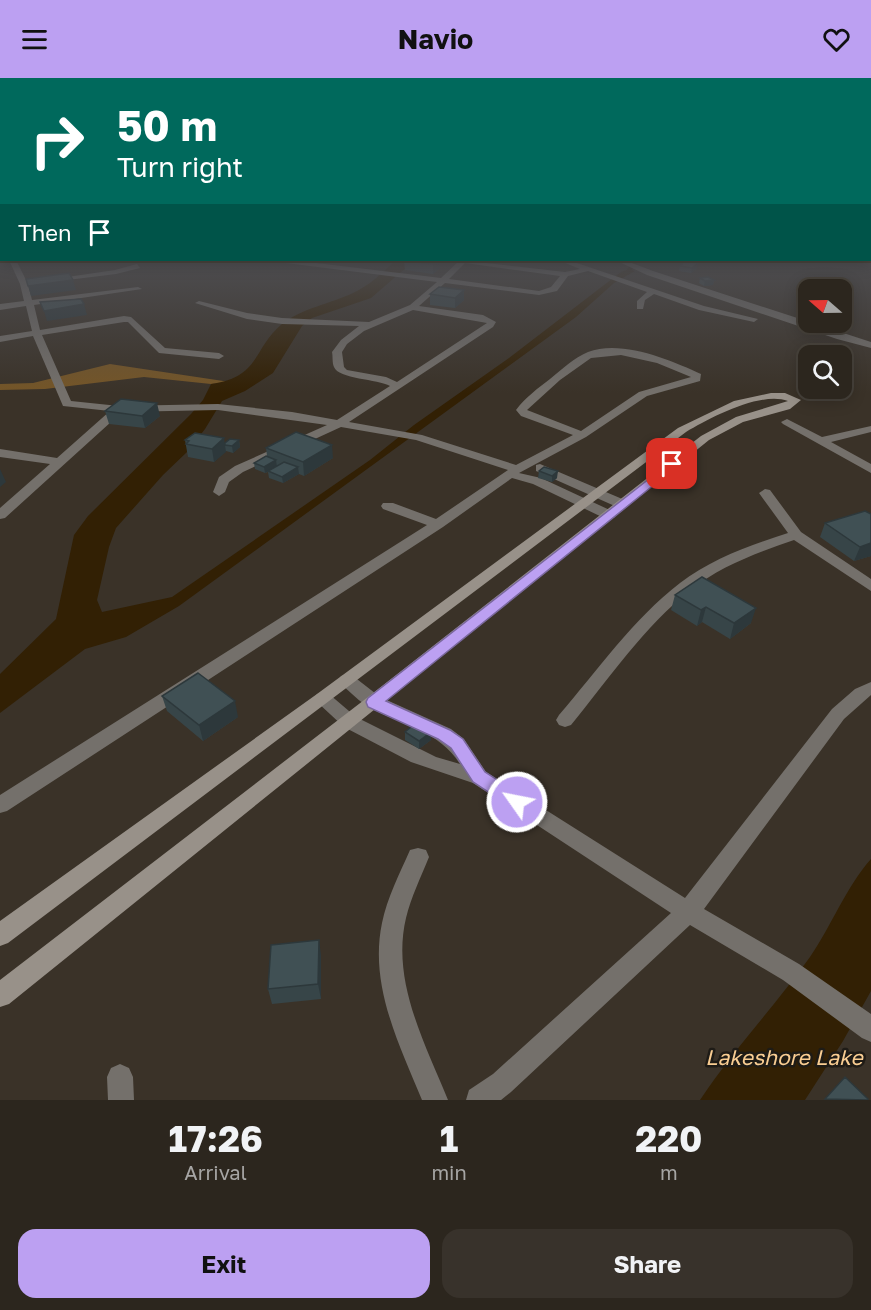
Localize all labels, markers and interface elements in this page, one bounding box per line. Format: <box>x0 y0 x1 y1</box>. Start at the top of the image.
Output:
icon: menu <box>18 23 51 56</box>
text: Navio <box>398 23 473 55</box>
icon: heart <box>820 23 853 56</box>
text: 50 m <box>117 100 217 150</box>
icon: right <box>18 102 96 180</box>
text: Turn right <box>117 151 243 183</box>
icon: arrive <box>83 216 116 249</box>
text: Then <box>18 219 71 246</box>
north arrow <box>798 279 852 333</box>
map controls <box>798 279 852 399</box>
button: search <box>798 345 852 399</box>
pin <box>646 438 697 489</box>
icon: arrive <box>655 447 688 480</box>
position arrow <box>485 770 549 834</box>
water label: Lakeshore Lake <box>705 1044 865 1070</box>
text: 17:26 <box>168 1117 263 1160</box>
text: 1 <box>440 1117 458 1160</box>
text: 220 <box>635 1117 703 1160</box>
text: Arrival <box>184 1160 247 1184</box>
text: min <box>431 1160 467 1184</box>
text: m <box>660 1160 678 1184</box>
button: Exit <box>18 1229 430 1298</box>
button: Share <box>442 1229 853 1298</box>

